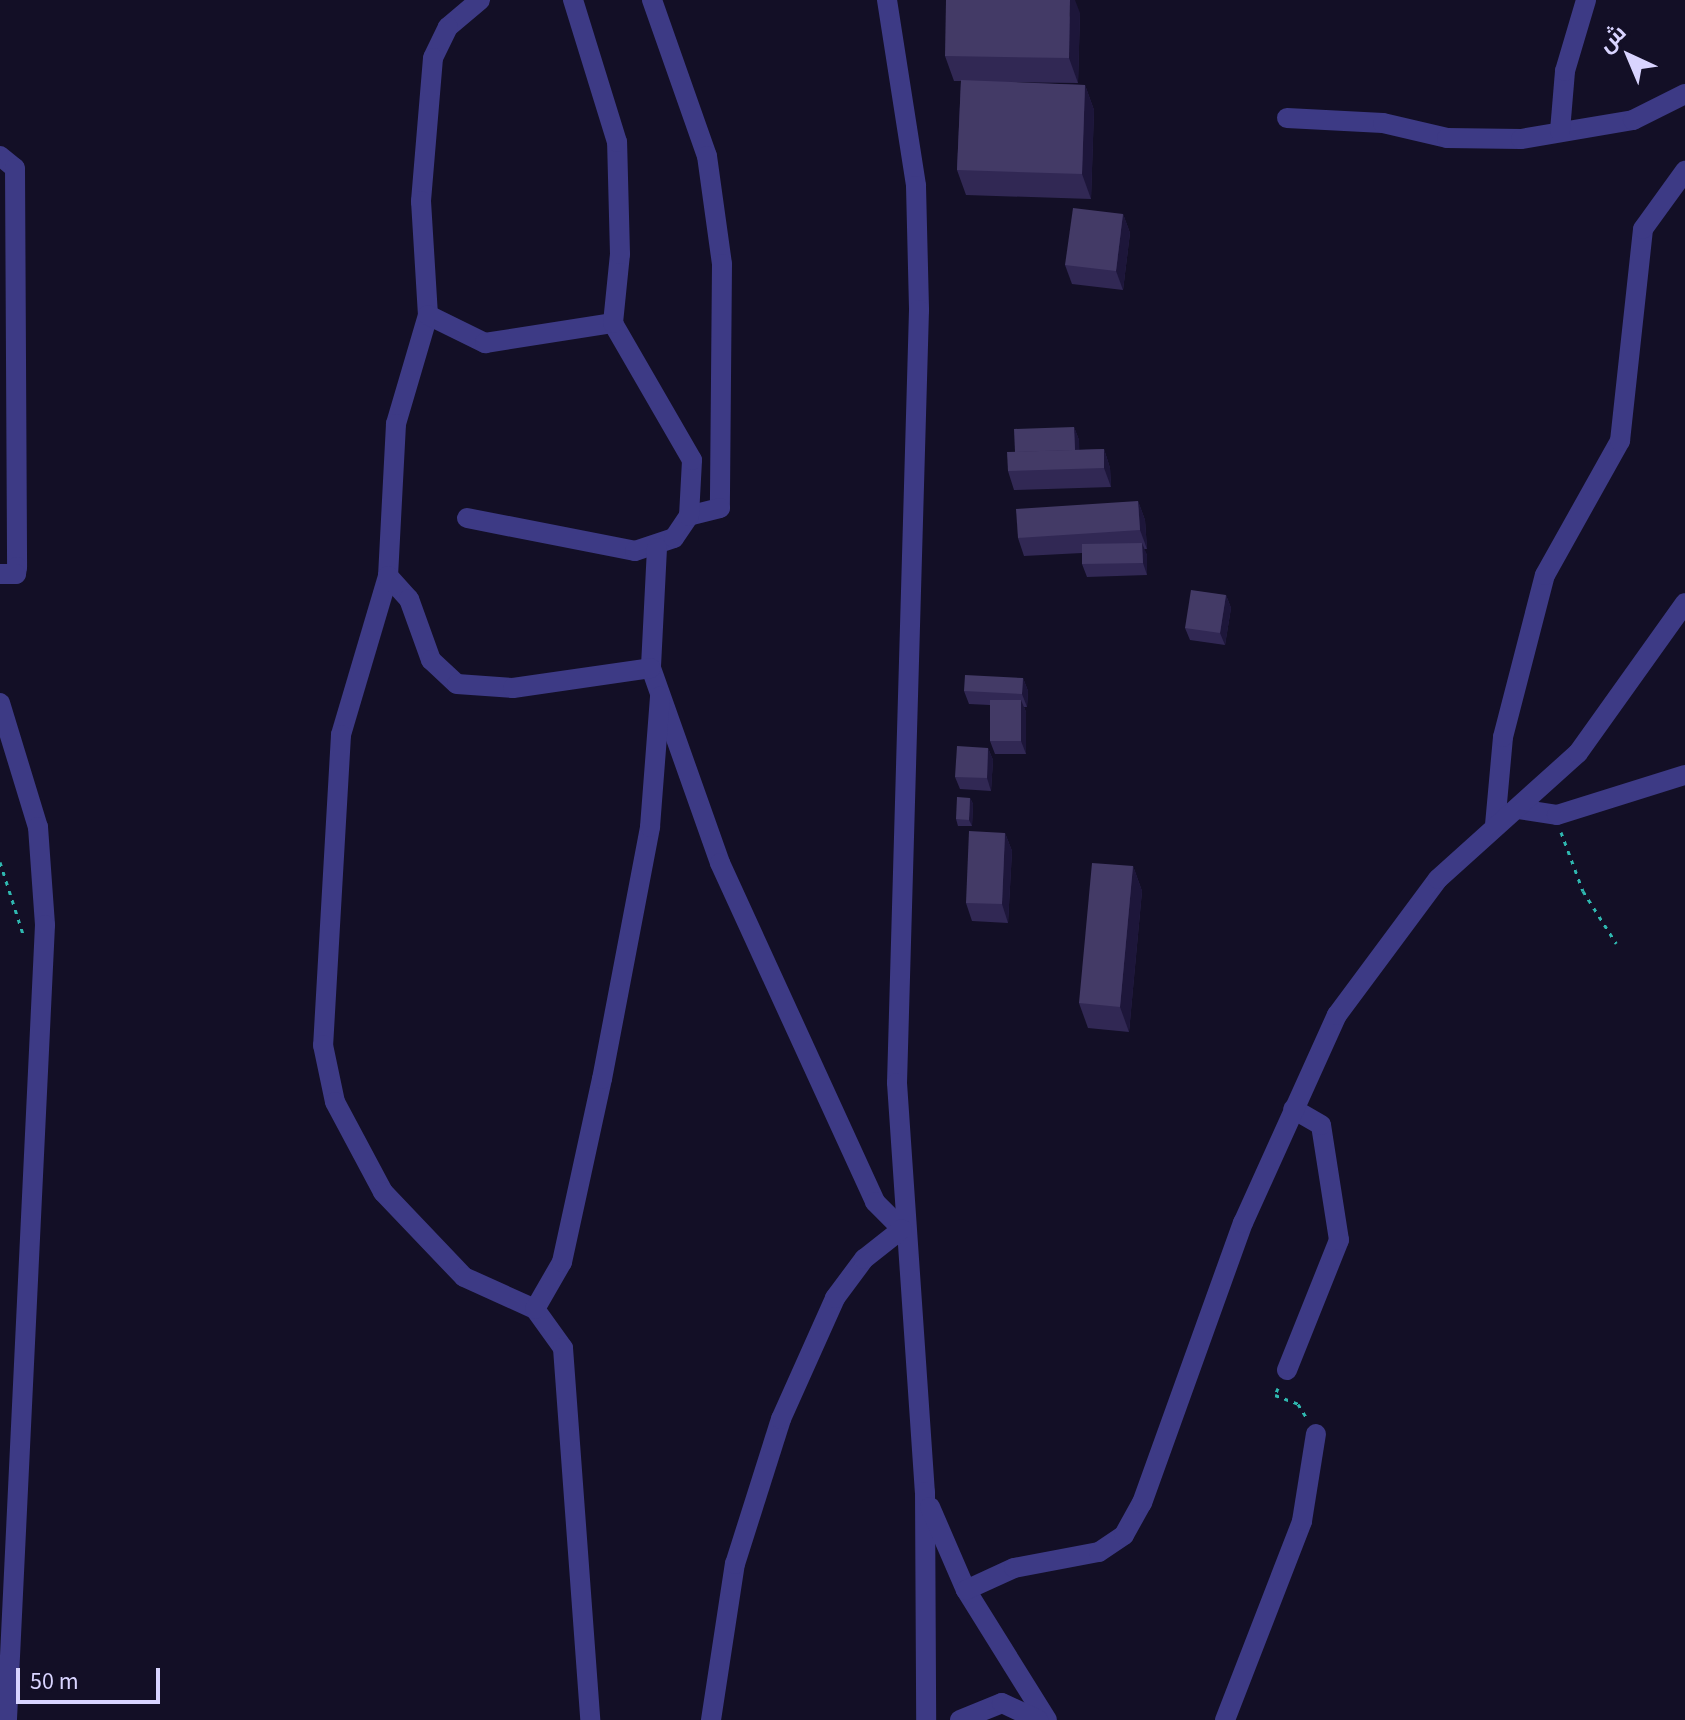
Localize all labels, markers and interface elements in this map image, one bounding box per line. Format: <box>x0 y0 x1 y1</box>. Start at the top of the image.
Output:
north arrow <box>1589 16 1669 96</box>
text: ش <box>1591 17 1634 60</box>
scale bar <box>20 1652 164 1702</box>
text: 50 m <box>30 1664 79 1699</box>

